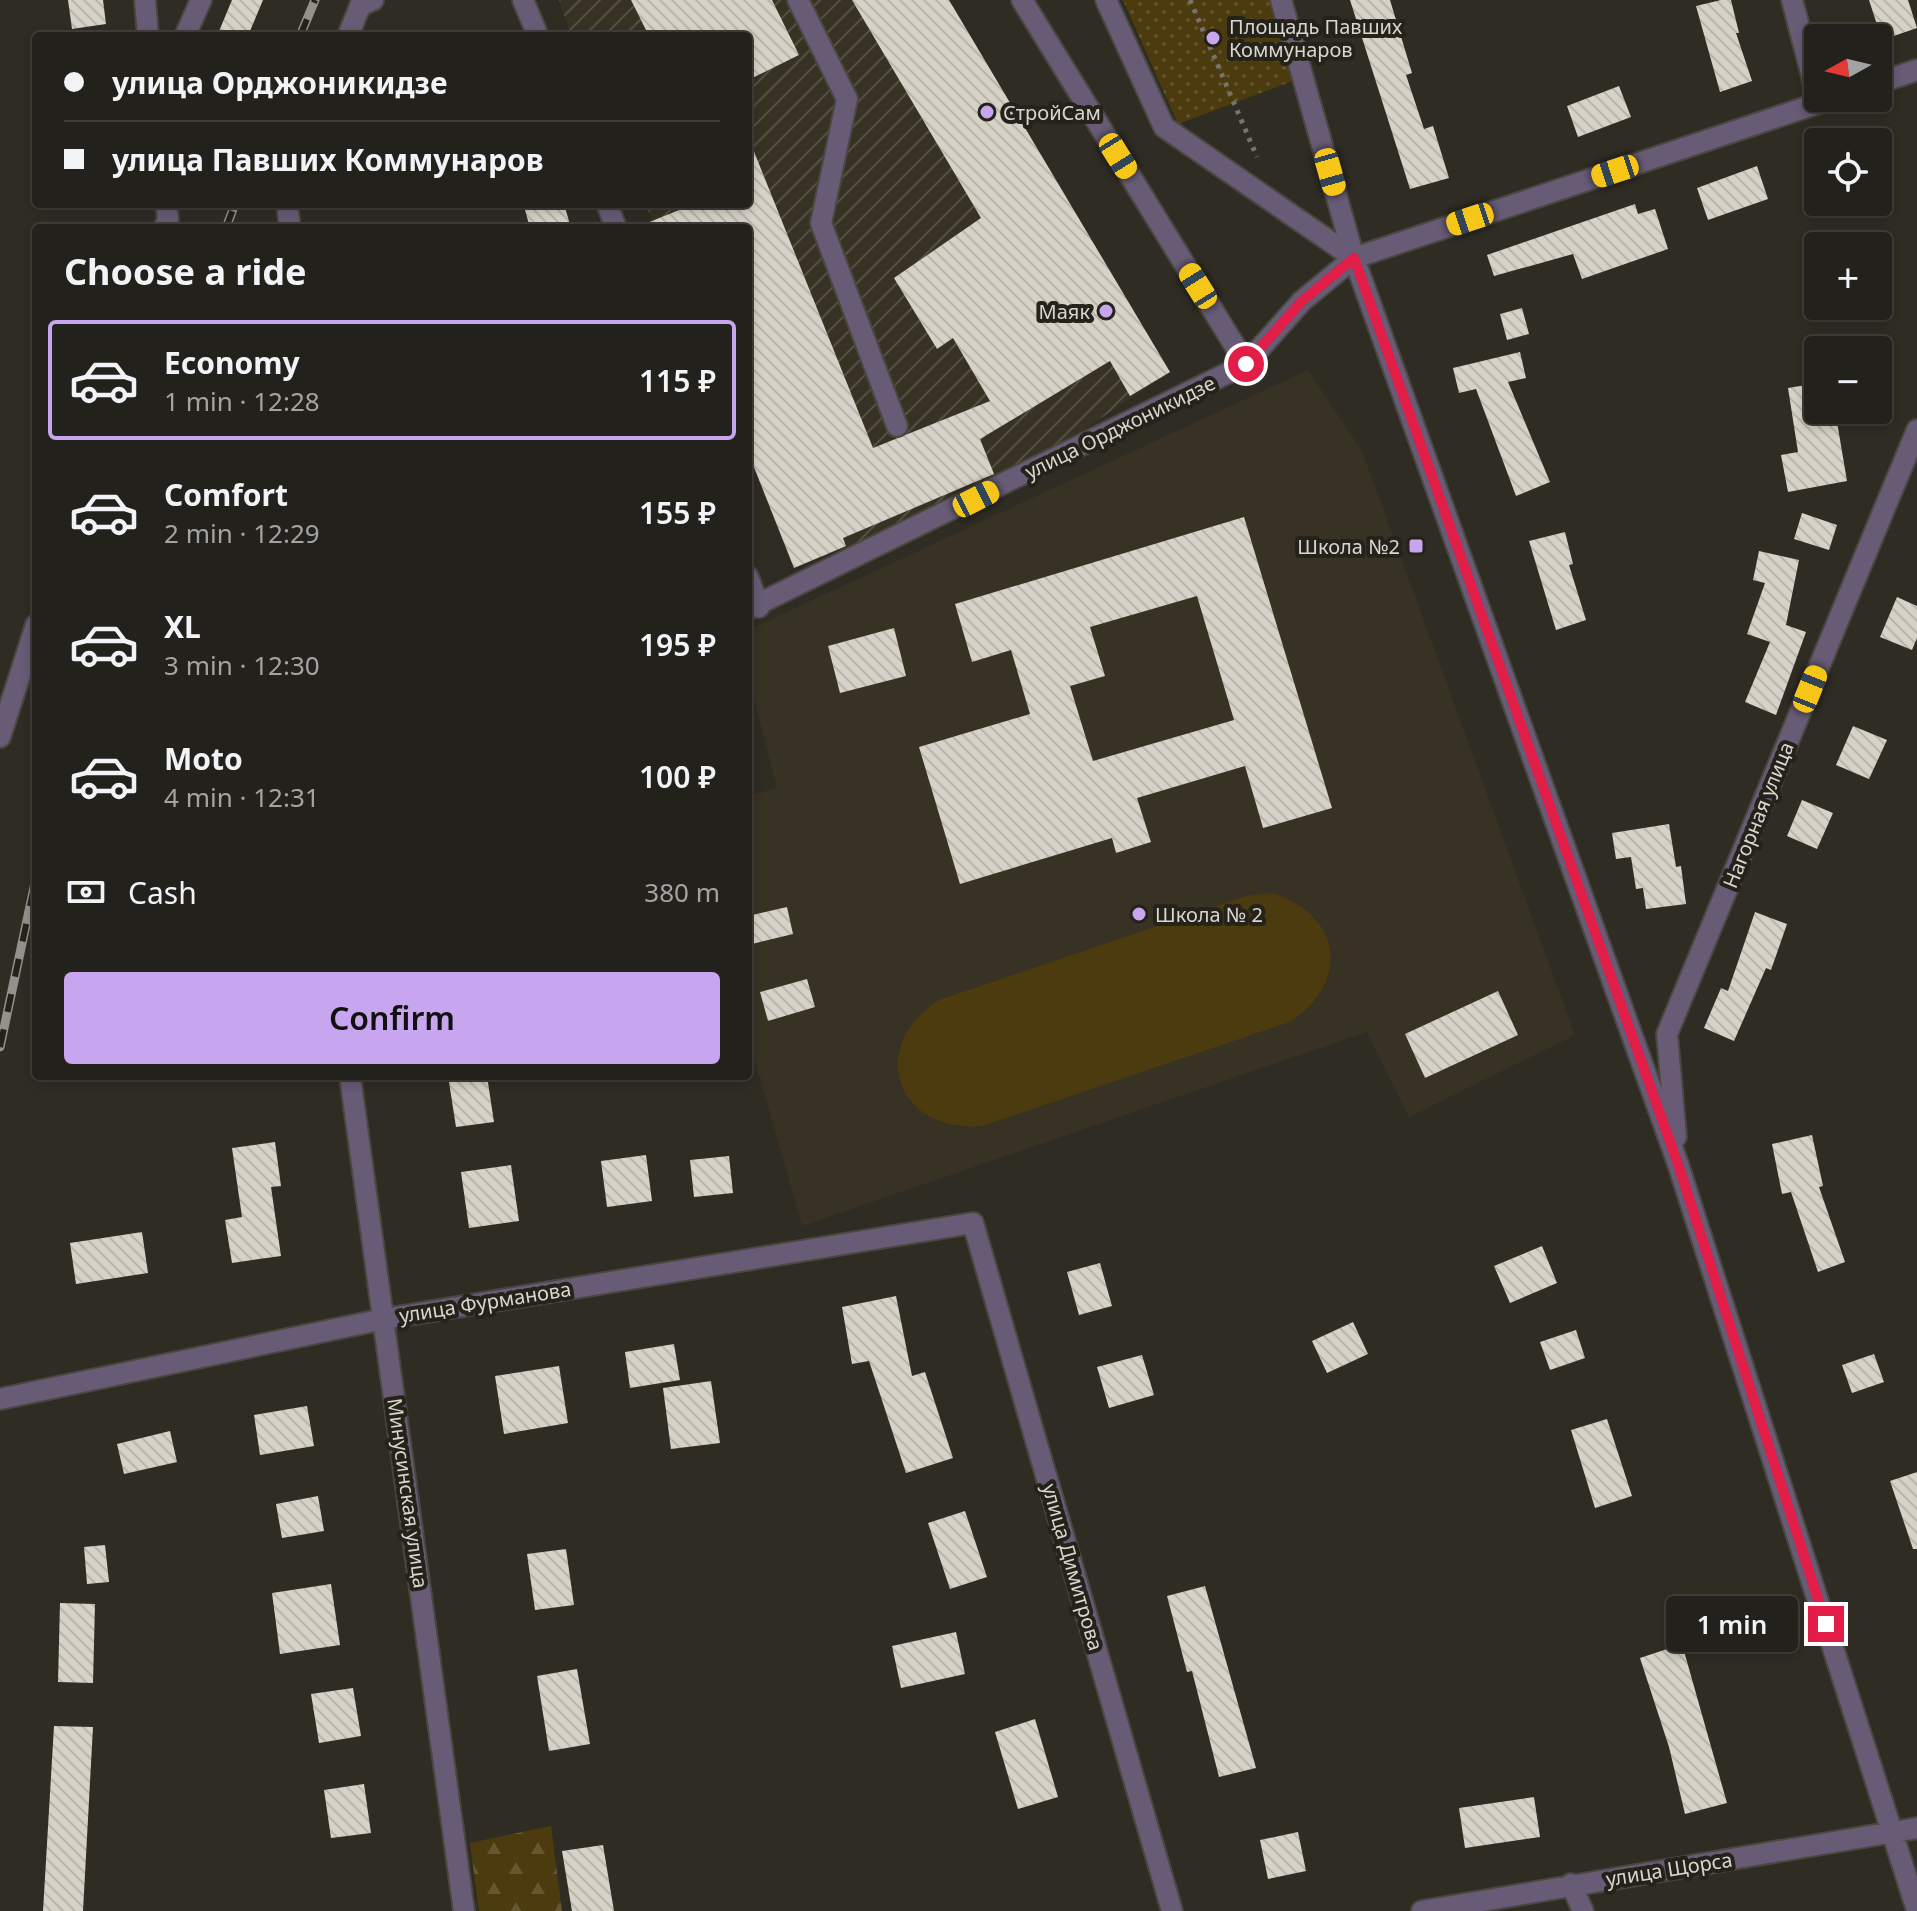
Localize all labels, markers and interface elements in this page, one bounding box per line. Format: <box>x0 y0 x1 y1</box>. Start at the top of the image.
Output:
place label: Площадь Павших Коммунаров <box>1229 13 1403 63</box>
north arrow <box>1804 24 1892 112</box>
map controls <box>1804 24 1892 424</box>
marker: Площадь Павших Коммунаров <box>1204 29 1222 47</box>
text: улица Орджоникидзе <box>112 62 448 103</box>
place label: СтройСам <box>1003 99 1101 126</box>
marker: СтройСам <box>978 103 996 121</box>
button: locate <box>1804 128 1892 216</box>
car <box>1095 129 1141 183</box>
text: улица Павших Коммунаров <box>112 139 544 180</box>
car <box>1312 146 1348 198</box>
car <box>1588 152 1642 190</box>
car <box>1443 200 1497 238</box>
button: + <box>1804 232 1892 320</box>
text: Choose a ride <box>64 247 306 296</box>
car <box>1175 259 1221 313</box>
place label: Маяк <box>1039 298 1090 325</box>
marker: Маяк <box>1097 302 1115 320</box>
button: − <box>1804 336 1892 424</box>
text: Economy <box>164 342 300 383</box>
icon: car <box>68 344 140 416</box>
route start <box>1228 346 1264 382</box>
text: 115 ₽ <box>639 360 716 401</box>
street label: улица Орджоникидзе <box>1020 369 1220 485</box>
text: 1 min · 12:28 <box>164 383 320 419</box>
text: Comfort <box>164 474 288 515</box>
icon: car <box>68 476 140 548</box>
car <box>949 477 1003 521</box>
text: 155 ₽ <box>639 492 716 533</box>
text: 2 min · 12:29 <box>164 515 320 551</box>
place label: Школа №2 <box>1297 533 1400 560</box>
marker: Школа №2 <box>1407 537 1425 555</box>
text: XL <box>164 606 201 647</box>
icon: car <box>68 608 140 680</box>
text: 195 ₽ <box>639 624 716 665</box>
text: 3 min · 12:30 <box>164 647 320 683</box>
car <box>1790 662 1830 716</box>
text: Moto <box>164 738 243 779</box>
street label: Нагорная улица <box>1716 738 1800 892</box>
icon: car <box>68 740 140 812</box>
text: 100 ₽ <box>639 756 716 797</box>
text: 4 min · 12:31 <box>164 779 320 815</box>
icon: cash <box>64 870 108 914</box>
text: Cash <box>128 872 197 913</box>
text: 380 m <box>644 874 720 910</box>
place label: Школа № 2 <box>1155 901 1263 928</box>
marker: Школа № 2 <box>1130 905 1148 923</box>
button: Confirm <box>64 972 720 1064</box>
street label: улица Фурманова <box>397 1275 573 1329</box>
street label: Минусинская улица <box>381 1396 435 1590</box>
street label: улица Димитрова <box>1036 1480 1110 1654</box>
callout: 1 min <box>1666 1596 1798 1652</box>
text: 1 min <box>1697 1606 1767 1642</box>
route end <box>1808 1606 1844 1642</box>
street label: улица Щорса <box>1604 1846 1734 1892</box>

